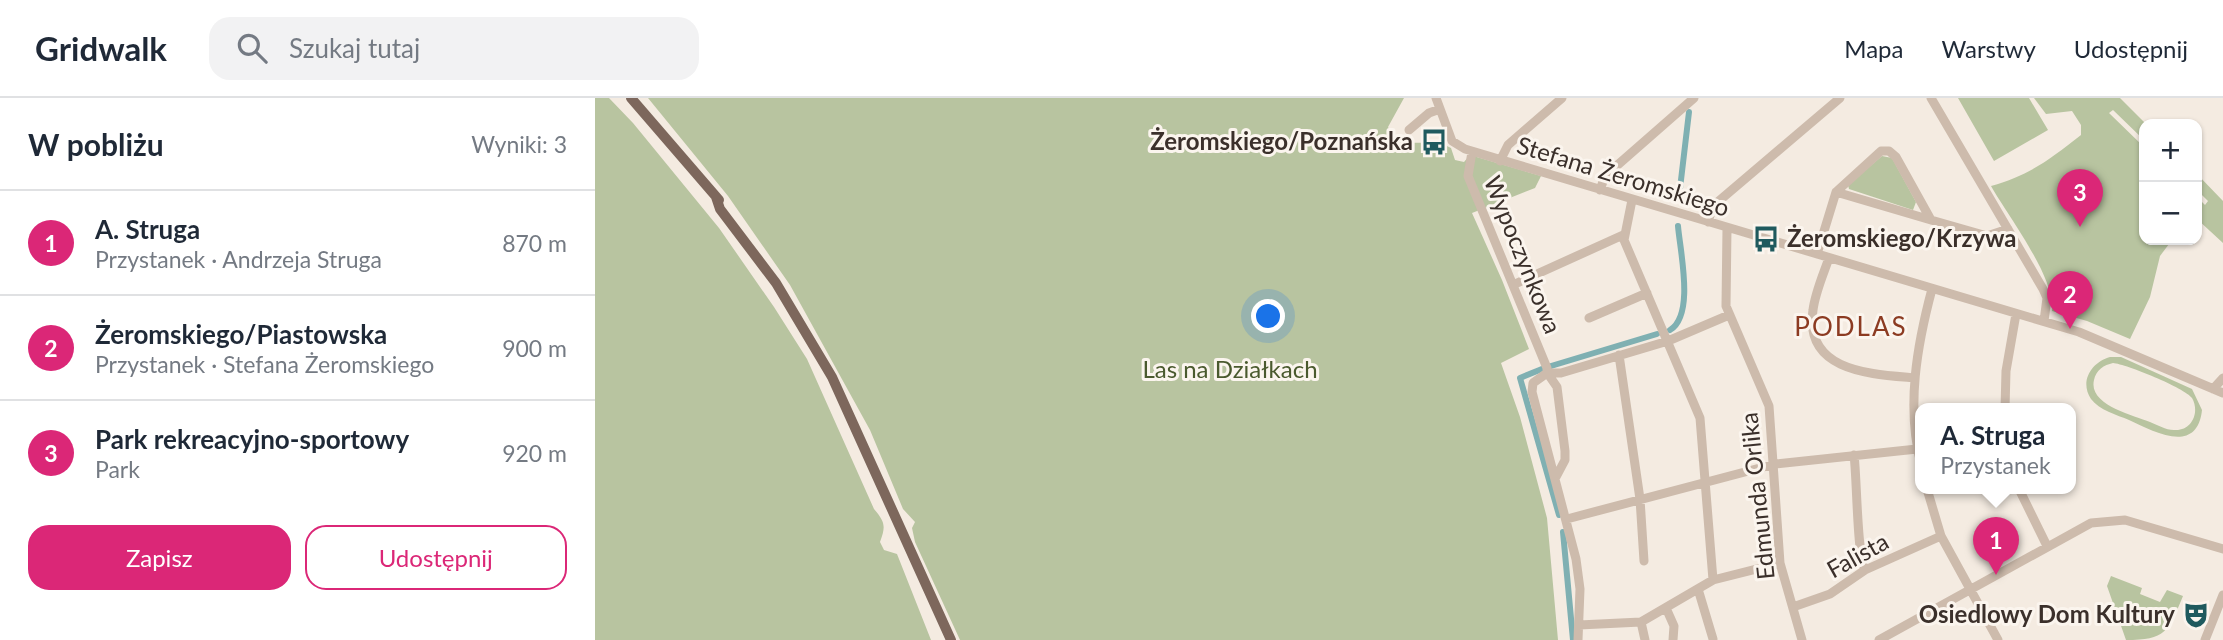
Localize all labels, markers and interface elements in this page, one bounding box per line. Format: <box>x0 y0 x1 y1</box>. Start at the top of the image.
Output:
search box <box>209 17 699 80</box>
text: Gridwalk <box>35 28 167 68</box>
icon: search <box>233 29 271 67</box>
text: Szukaj tutaj <box>289 32 420 64</box>
text: Mapa <box>1844 34 1903 63</box>
text: Warstwy <box>1941 34 2036 63</box>
text: Udostępnij <box>2074 34 2188 63</box>
map controls <box>2139 119 2202 245</box>
button: + <box>2139 119 2202 182</box>
text: W pobliżu <box>28 126 164 162</box>
place label: Żeromskiego/Poznańska <box>1150 126 1413 155</box>
bus stop icon: Żeromskiego/Poznańska <box>1419 127 1449 157</box>
street label: Stefana Żeromskiego <box>1514 129 1733 222</box>
text: Wyniki: 3 <box>471 130 567 158</box>
pin: 3 <box>2057 169 2103 227</box>
street label: Wypoczynkowa <box>1479 171 1568 338</box>
button: − <box>2139 182 2202 245</box>
text: A. Struga <box>95 213 200 245</box>
place label: Żeromskiego/Krzywa <box>1787 223 2016 252</box>
bus stop icon: Żeromskiego/Krzywa <box>1751 224 1781 254</box>
text: 1 <box>44 229 58 257</box>
text: 870 m <box>502 229 567 257</box>
text: Przystanek · Andrzeja Struga <box>95 245 382 273</box>
pin: 2 <box>2047 271 2093 329</box>
your location <box>1251 299 1285 333</box>
district label: PODLAS <box>1794 310 1908 342</box>
text: Żeromskiego/Piastowska <box>95 318 387 350</box>
text: 2 <box>44 334 58 362</box>
text: 900 m <box>502 334 567 362</box>
text: Przystanek · Stefana Żeromskiego <box>95 350 434 378</box>
park label: Las na Działkach <box>1142 354 1318 383</box>
popup <box>1915 403 2076 494</box>
street label: Edmunda Orlika <box>1733 411 1780 581</box>
text: A. Struga <box>1940 419 2046 451</box>
text: Park rekreacyjno-sportowy <box>95 423 409 455</box>
text: 3 <box>44 439 58 467</box>
text: 920 m <box>502 439 567 467</box>
text: Przystanek <box>1940 451 2051 479</box>
text: Park <box>95 455 140 483</box>
pin: 1 <box>1973 517 2019 575</box>
button: Zapisz <box>28 525 291 590</box>
button: Udostępnij <box>305 525 567 590</box>
street label: Falista <box>1821 526 1893 583</box>
place label: Osiedlowy Dom Kultury <box>1919 599 2175 628</box>
theatre icon: Osiedlowy Dom Kultury <box>2181 600 2211 630</box>

